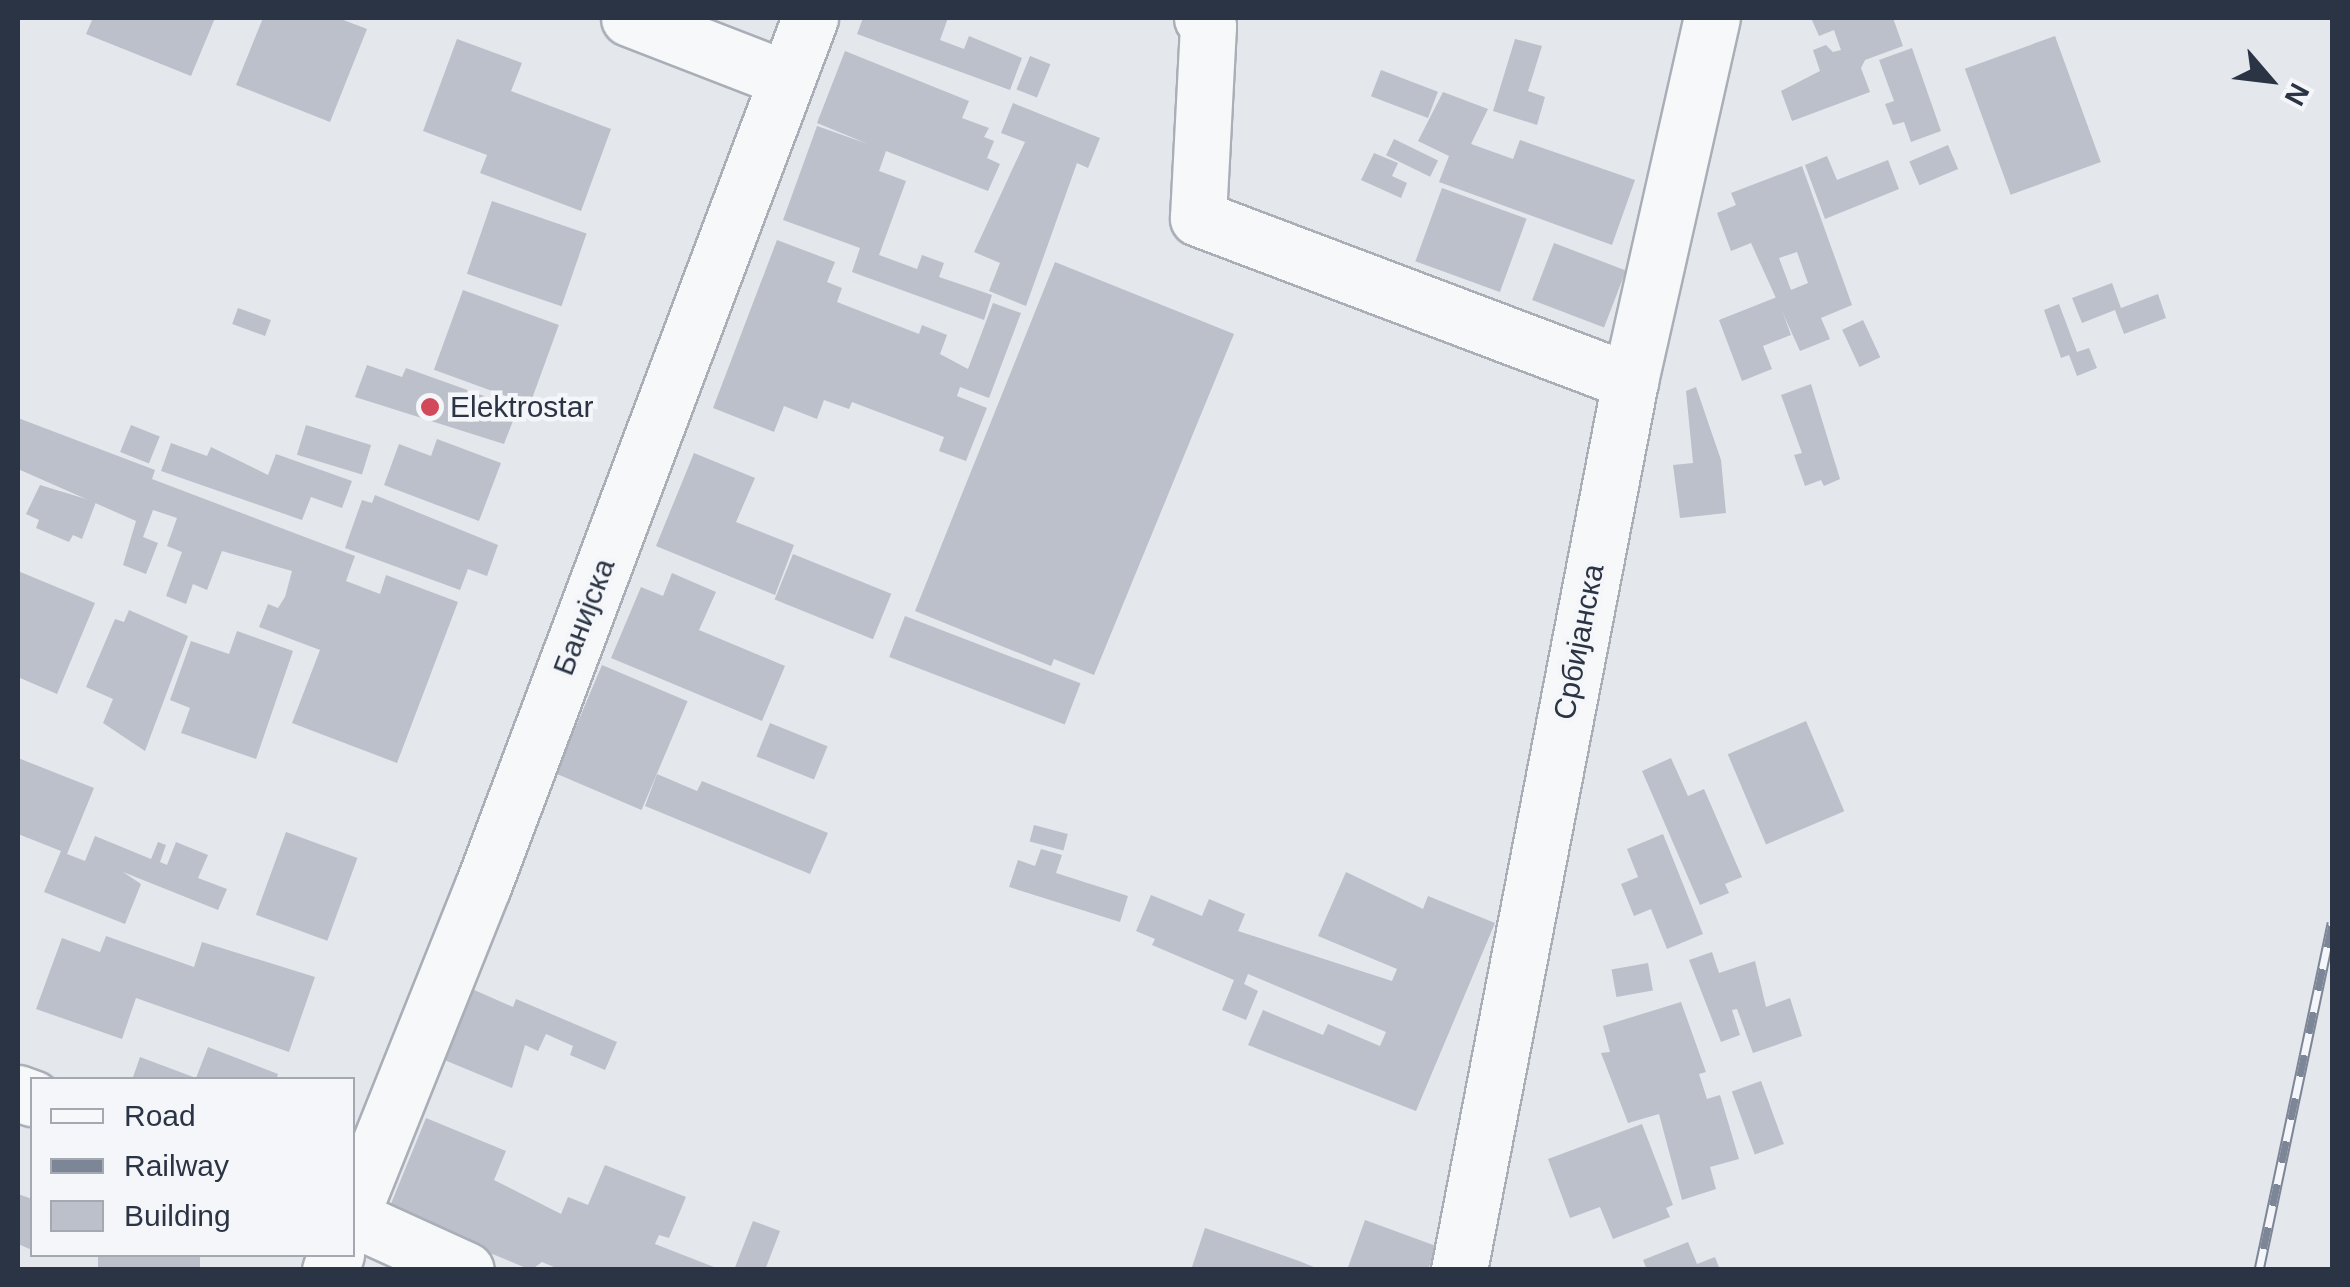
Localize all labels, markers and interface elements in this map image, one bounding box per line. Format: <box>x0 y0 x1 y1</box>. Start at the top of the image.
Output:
north arrow <box>2220 30 2320 130</box>
text: N <box>2278 78 2315 111</box>
place label: Elektrostar <box>450 389 593 425</box>
marker: Elektrostar <box>419 396 441 418</box>
street label: Банијска <box>545 554 623 680</box>
street label: Србијанска <box>1546 561 1612 723</box>
legend <box>30 1077 355 1257</box>
text: Road <box>124 1099 196 1132</box>
text: Railway <box>124 1149 229 1182</box>
text: Building <box>124 1199 231 1232</box>

